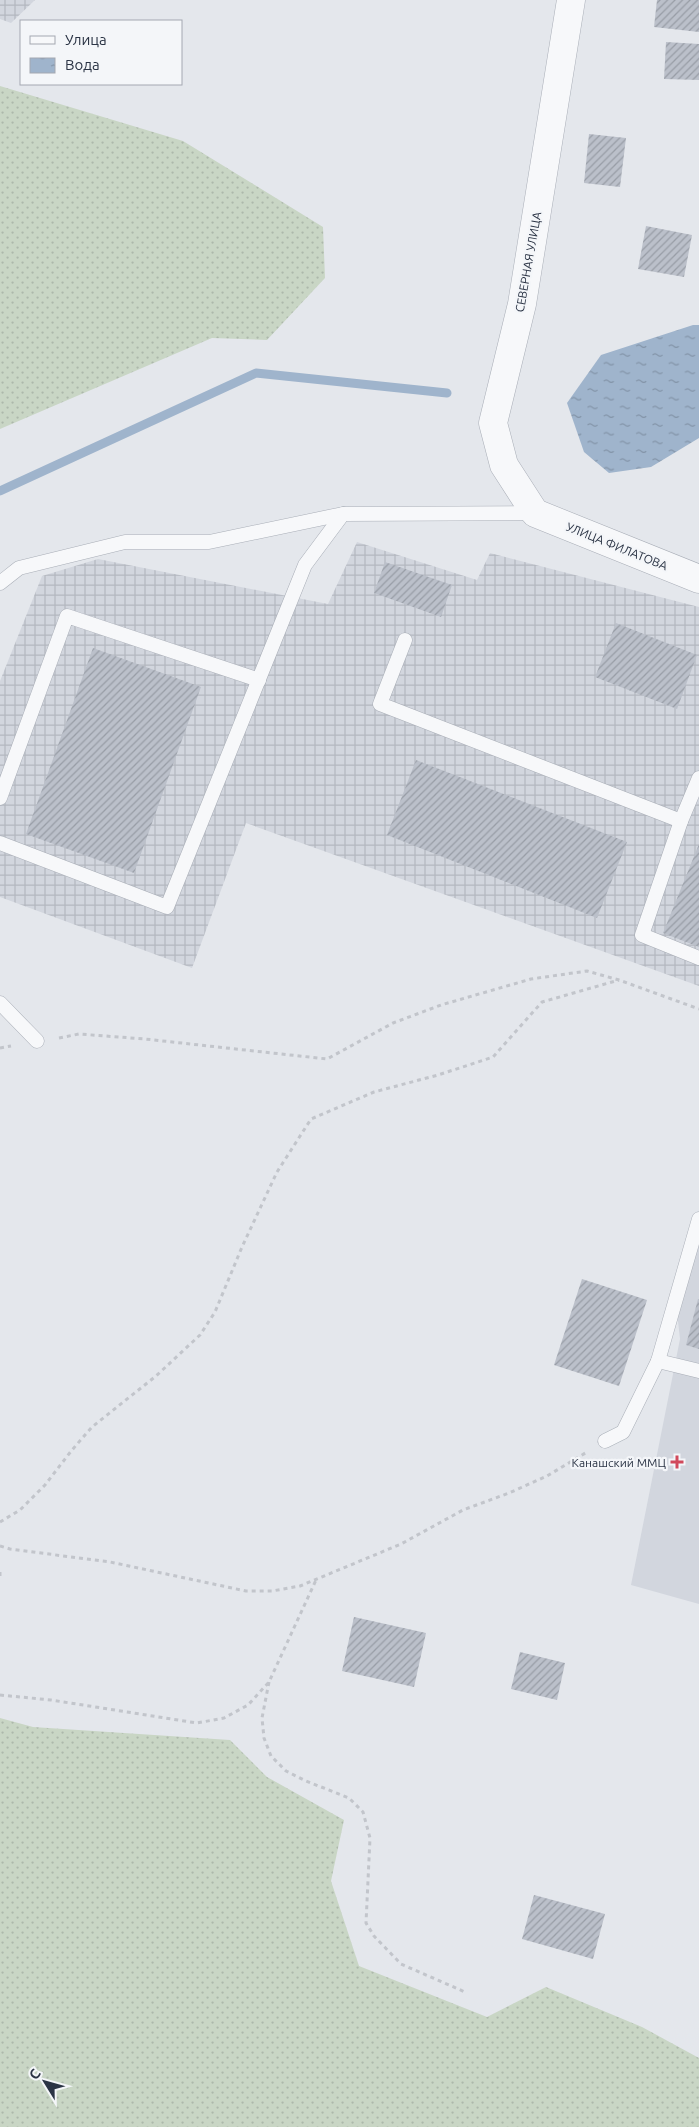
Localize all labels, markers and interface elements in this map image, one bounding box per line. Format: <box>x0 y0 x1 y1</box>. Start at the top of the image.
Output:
legend <box>20 20 182 85</box>
text: Улица <box>65 31 107 48</box>
text: Вода <box>65 56 100 73</box>
street label: СЕВЕРНАЯ УЛИЦА <box>513 211 543 313</box>
street label: УЛИЦА ФИЛАТОВА <box>565 520 670 572</box>
marker: Канашский ММЦ <box>670 1455 684 1469</box>
place label: Канашский ММЦ <box>572 1456 667 1469</box>
north arrow <box>20 2057 70 2107</box>
text: С <box>26 2066 44 2083</box>

